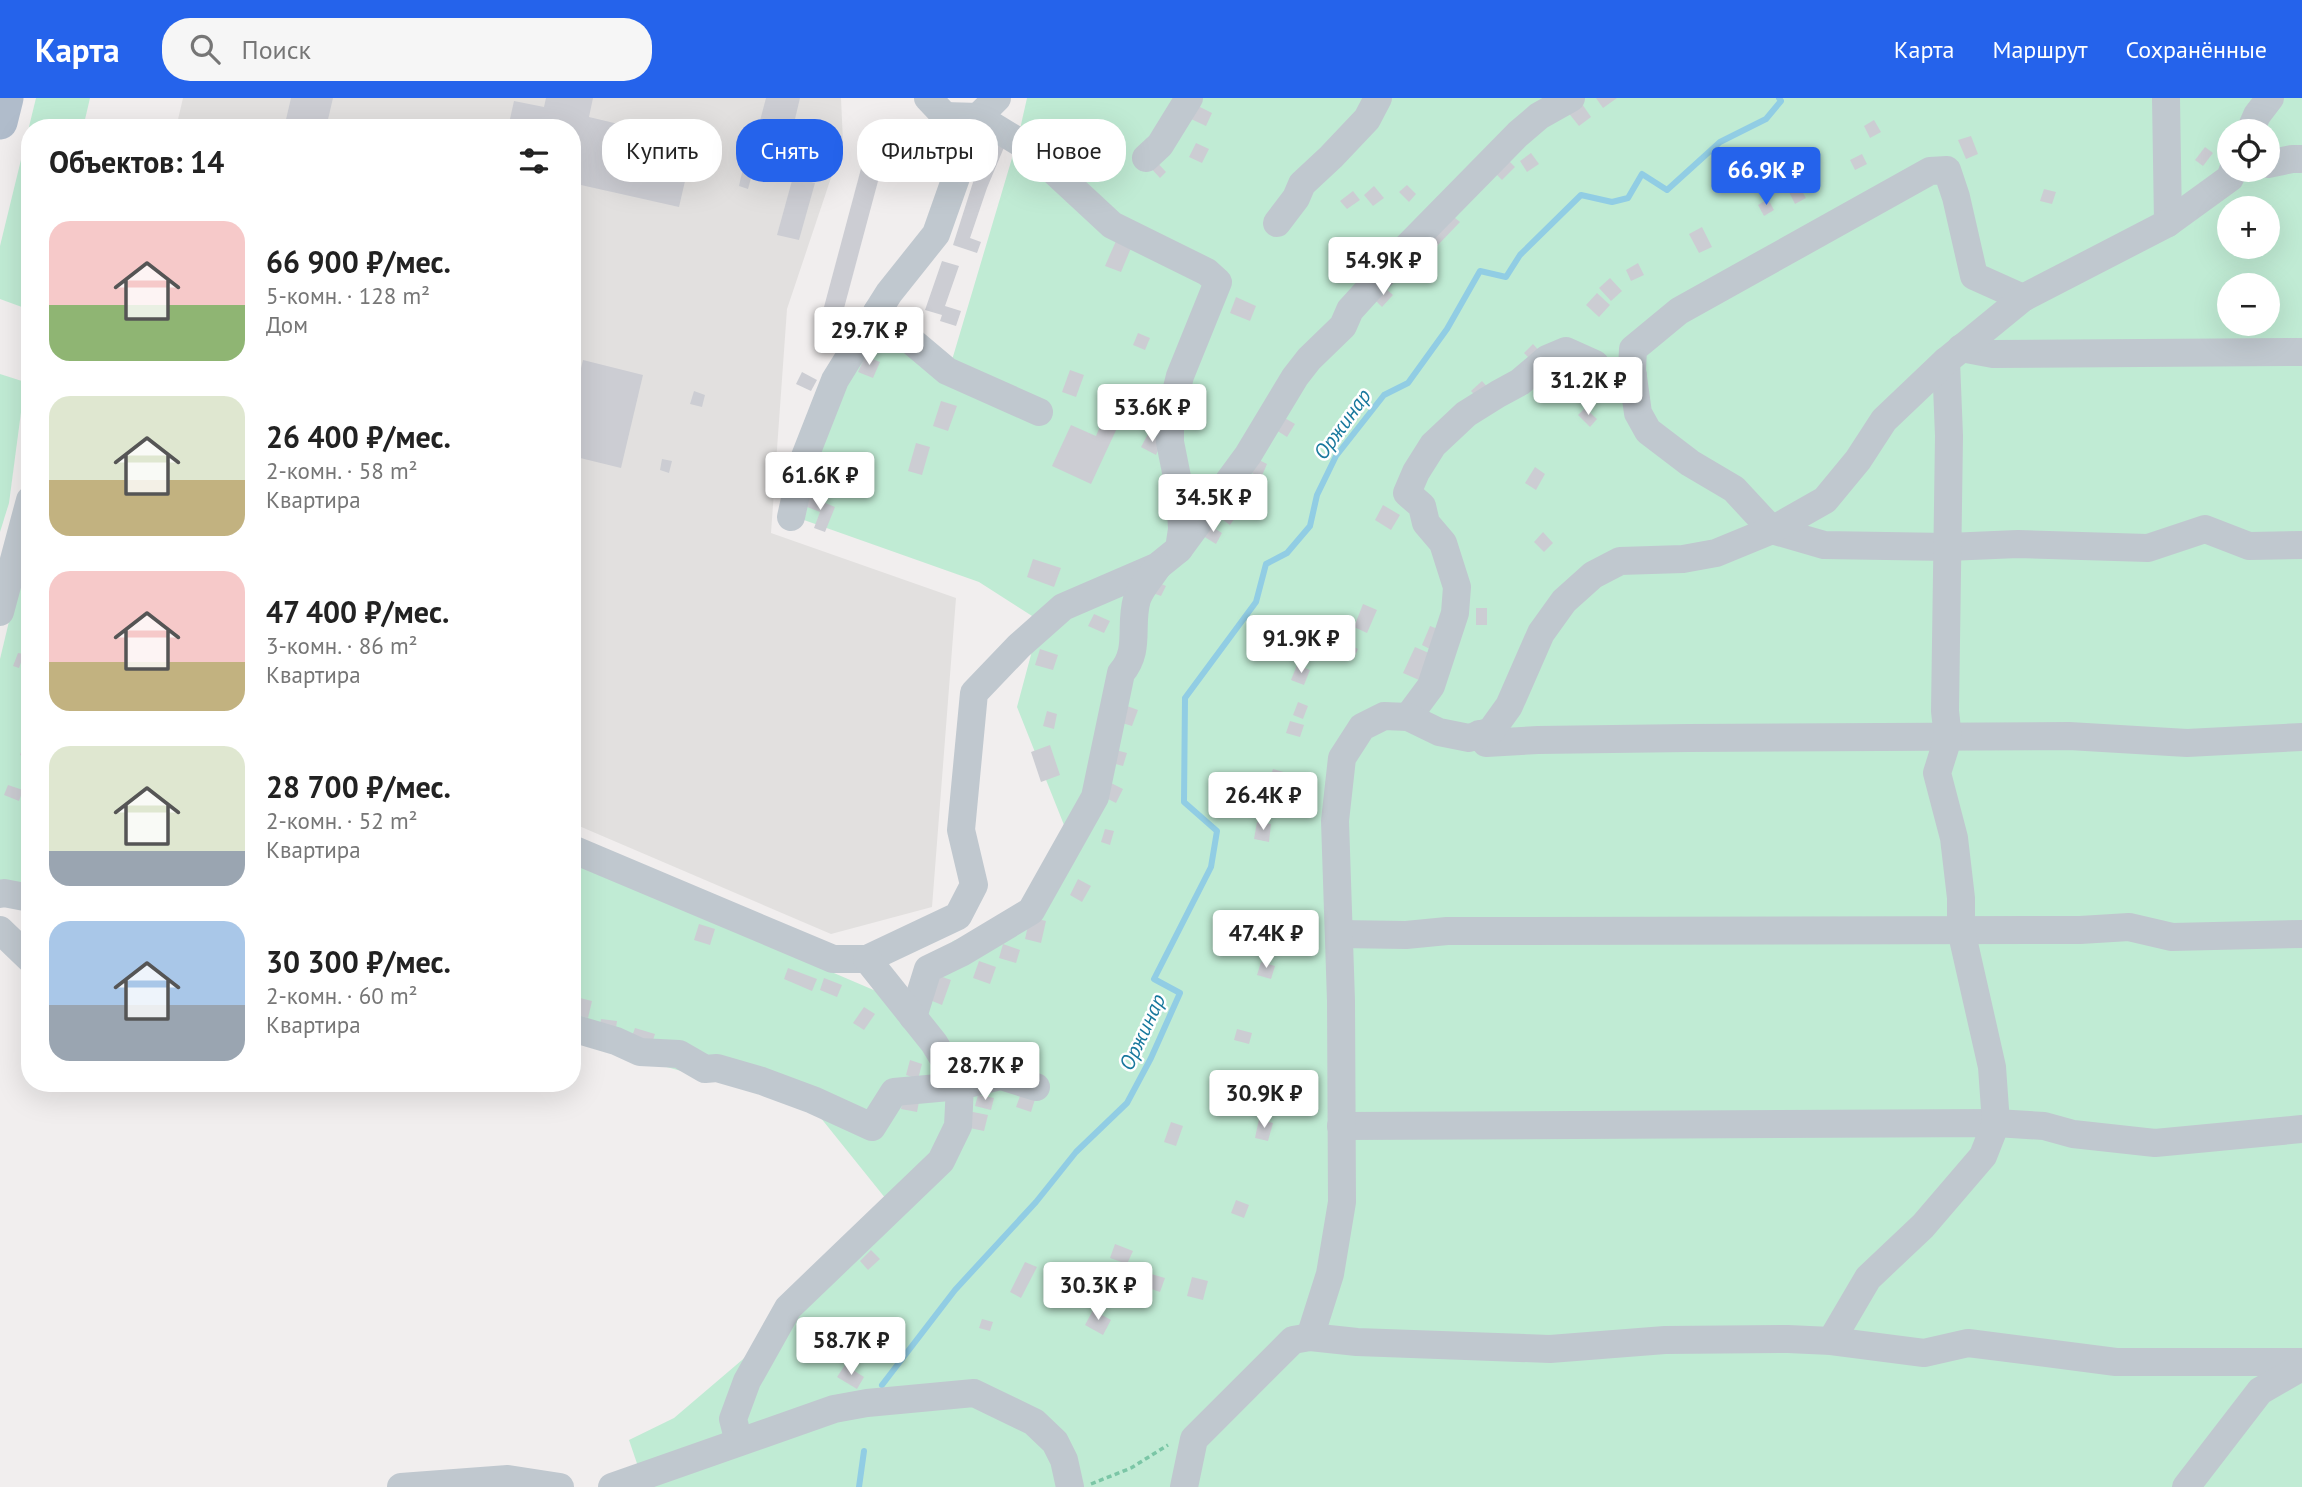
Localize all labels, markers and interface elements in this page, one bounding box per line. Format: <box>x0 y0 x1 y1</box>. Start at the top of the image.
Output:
search box <box>162 18 652 81</box>
text: Карта <box>35 28 120 71</box>
icon: search <box>186 30 224 68</box>
text: Поиск <box>242 33 311 66</box>
text: Карта <box>1894 34 1954 65</box>
text: Маршрут <box>1992 34 2087 65</box>
text: Сохранённые <box>2125 34 2267 65</box>
chip: Купить <box>602 119 722 182</box>
chip: Снять <box>736 119 843 182</box>
chip: Фильтры <box>857 119 998 182</box>
chip: Новое <box>1012 119 1126 182</box>
map controls <box>2217 119 2280 336</box>
button: locate <box>2217 119 2280 182</box>
text: Объектов: 14 <box>49 142 224 181</box>
icon: filters <box>515 142 553 180</box>
pin: 66.9K ₽ <box>1701 148 1831 207</box>
text: 66.9K ₽ <box>1727 155 1805 184</box>
button: + <box>2217 196 2280 259</box>
pin: 54.9K ₽ <box>1318 238 1448 297</box>
text: 66 900 ₽/мес. <box>266 242 451 281</box>
text: 54.9K ₽ <box>1344 245 1422 274</box>
icon: home <box>105 249 189 333</box>
button: − <box>2217 273 2280 336</box>
text: 5-комн. · 128 m² <box>266 281 430 310</box>
pin: 29.7K ₽ <box>804 308 934 367</box>
text: Дом <box>266 310 308 339</box>
text: 29.7K ₽ <box>830 315 908 344</box>
pin: 31.2K ₽ <box>1523 358 1653 417</box>
text: 31.2K ₽ <box>1549 365 1627 394</box>
water label: Оржинар <box>1307 383 1377 465</box>
pin: 53.6K ₽ <box>1087 384 1217 444</box>
text: 53.6K ₽ <box>1113 392 1191 421</box>
text: 26 400 ₽/мес. <box>266 417 451 456</box>
icon: home <box>105 424 189 508</box>
pin: 61.6K ₽ <box>755 452 885 512</box>
text: 2-комн. · 58 m² <box>266 456 418 485</box>
text: 61.6K ₽ <box>781 460 859 489</box>
pin: 34.5K ₽ <box>1148 474 1278 534</box>
text: 34.5K ₽ <box>1174 482 1252 511</box>
text: Квартира <box>266 485 361 514</box>
text: 47 400 ₽/мес. <box>266 592 449 631</box>
icon: home <box>105 599 189 683</box>
pin: 91.9K ₽ <box>1236 616 1366 675</box>
text: 91.9K ₽ <box>1262 623 1340 652</box>
text: 3-комн. · 86 m² <box>266 631 418 660</box>
text: Квартира <box>266 660 361 689</box>
text: 28 700 ₽/мес. <box>266 767 451 806</box>
pin: 26.4K ₽ <box>1198 772 1328 832</box>
icon: home <box>105 774 189 858</box>
text: 26.4K ₽ <box>1224 780 1302 809</box>
text: 2-комн. · 52 m² <box>266 806 418 835</box>
text: Квартира <box>266 835 361 864</box>
pin: 47.4K ₽ <box>1201 910 1331 970</box>
text: 47.4K ₽ <box>1229 918 1303 947</box>
text: 30 300 ₽/мес. <box>266 942 451 981</box>
icon: home <box>105 949 189 1033</box>
text: 2-комн. · 60 m² <box>266 981 418 1010</box>
water label: Оржинар <box>1113 989 1172 1074</box>
text: Квартира <box>266 1010 361 1039</box>
pin: 28.7K ₽ <box>920 1042 1050 1102</box>
text: 28.7K ₽ <box>946 1050 1024 1079</box>
pin: 30.9K ₽ <box>1199 1070 1329 1130</box>
text: 30.9K ₽ <box>1225 1078 1303 1107</box>
pin: 30.3K ₽ <box>1033 1262 1163 1322</box>
text: 30.3K ₽ <box>1059 1270 1137 1299</box>
pin: 58.7K ₽ <box>786 1318 916 1377</box>
text: 58.7K ₽ <box>812 1325 890 1354</box>

